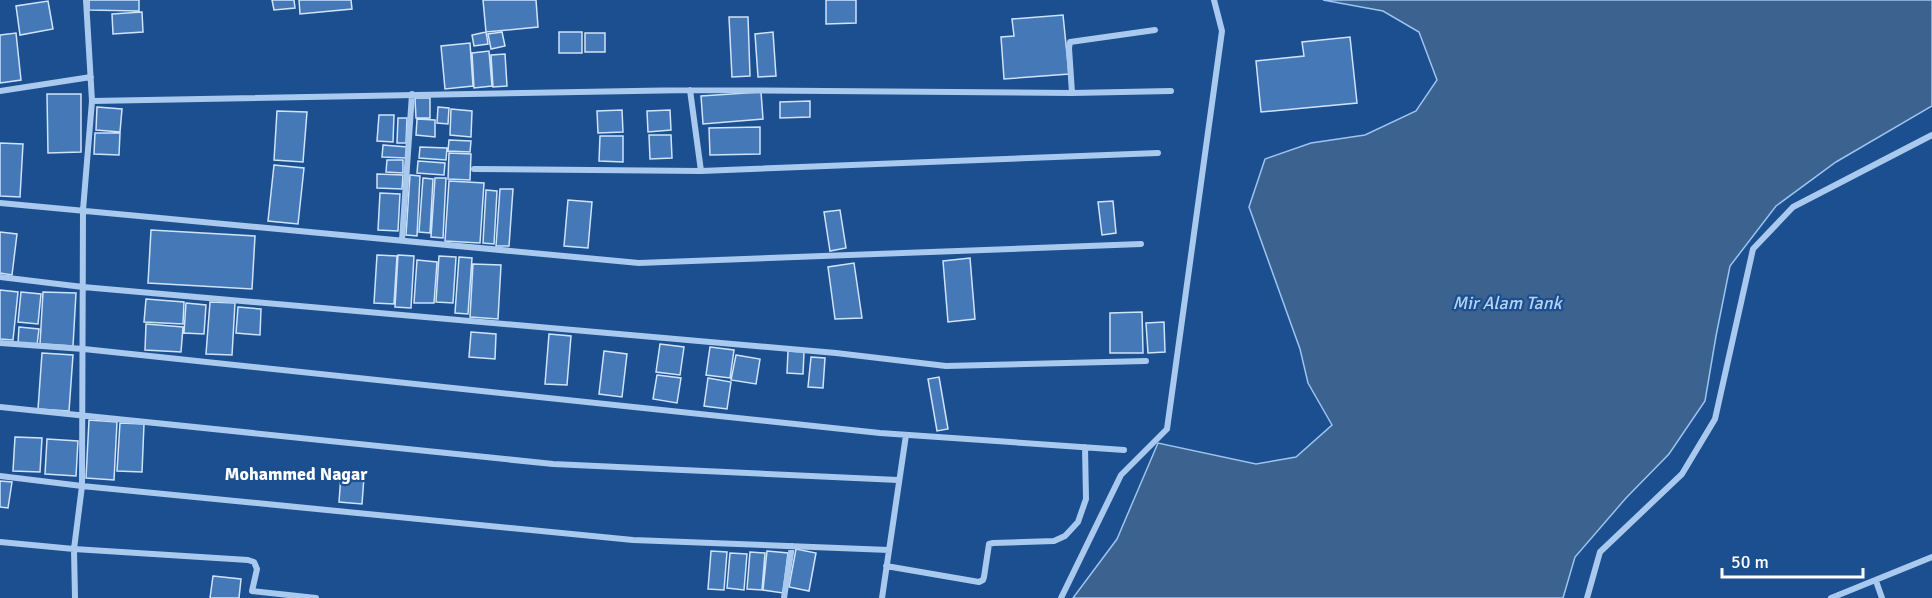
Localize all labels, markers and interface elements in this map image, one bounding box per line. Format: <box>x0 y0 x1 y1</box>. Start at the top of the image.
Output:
water label: Mir Alam Tank <box>1452 292 1564 314</box>
district label: Mohammed Nagar <box>225 463 368 485</box>
scale bar <box>1722 541 1863 579</box>
text: 50 m <box>1731 551 1769 573</box>

